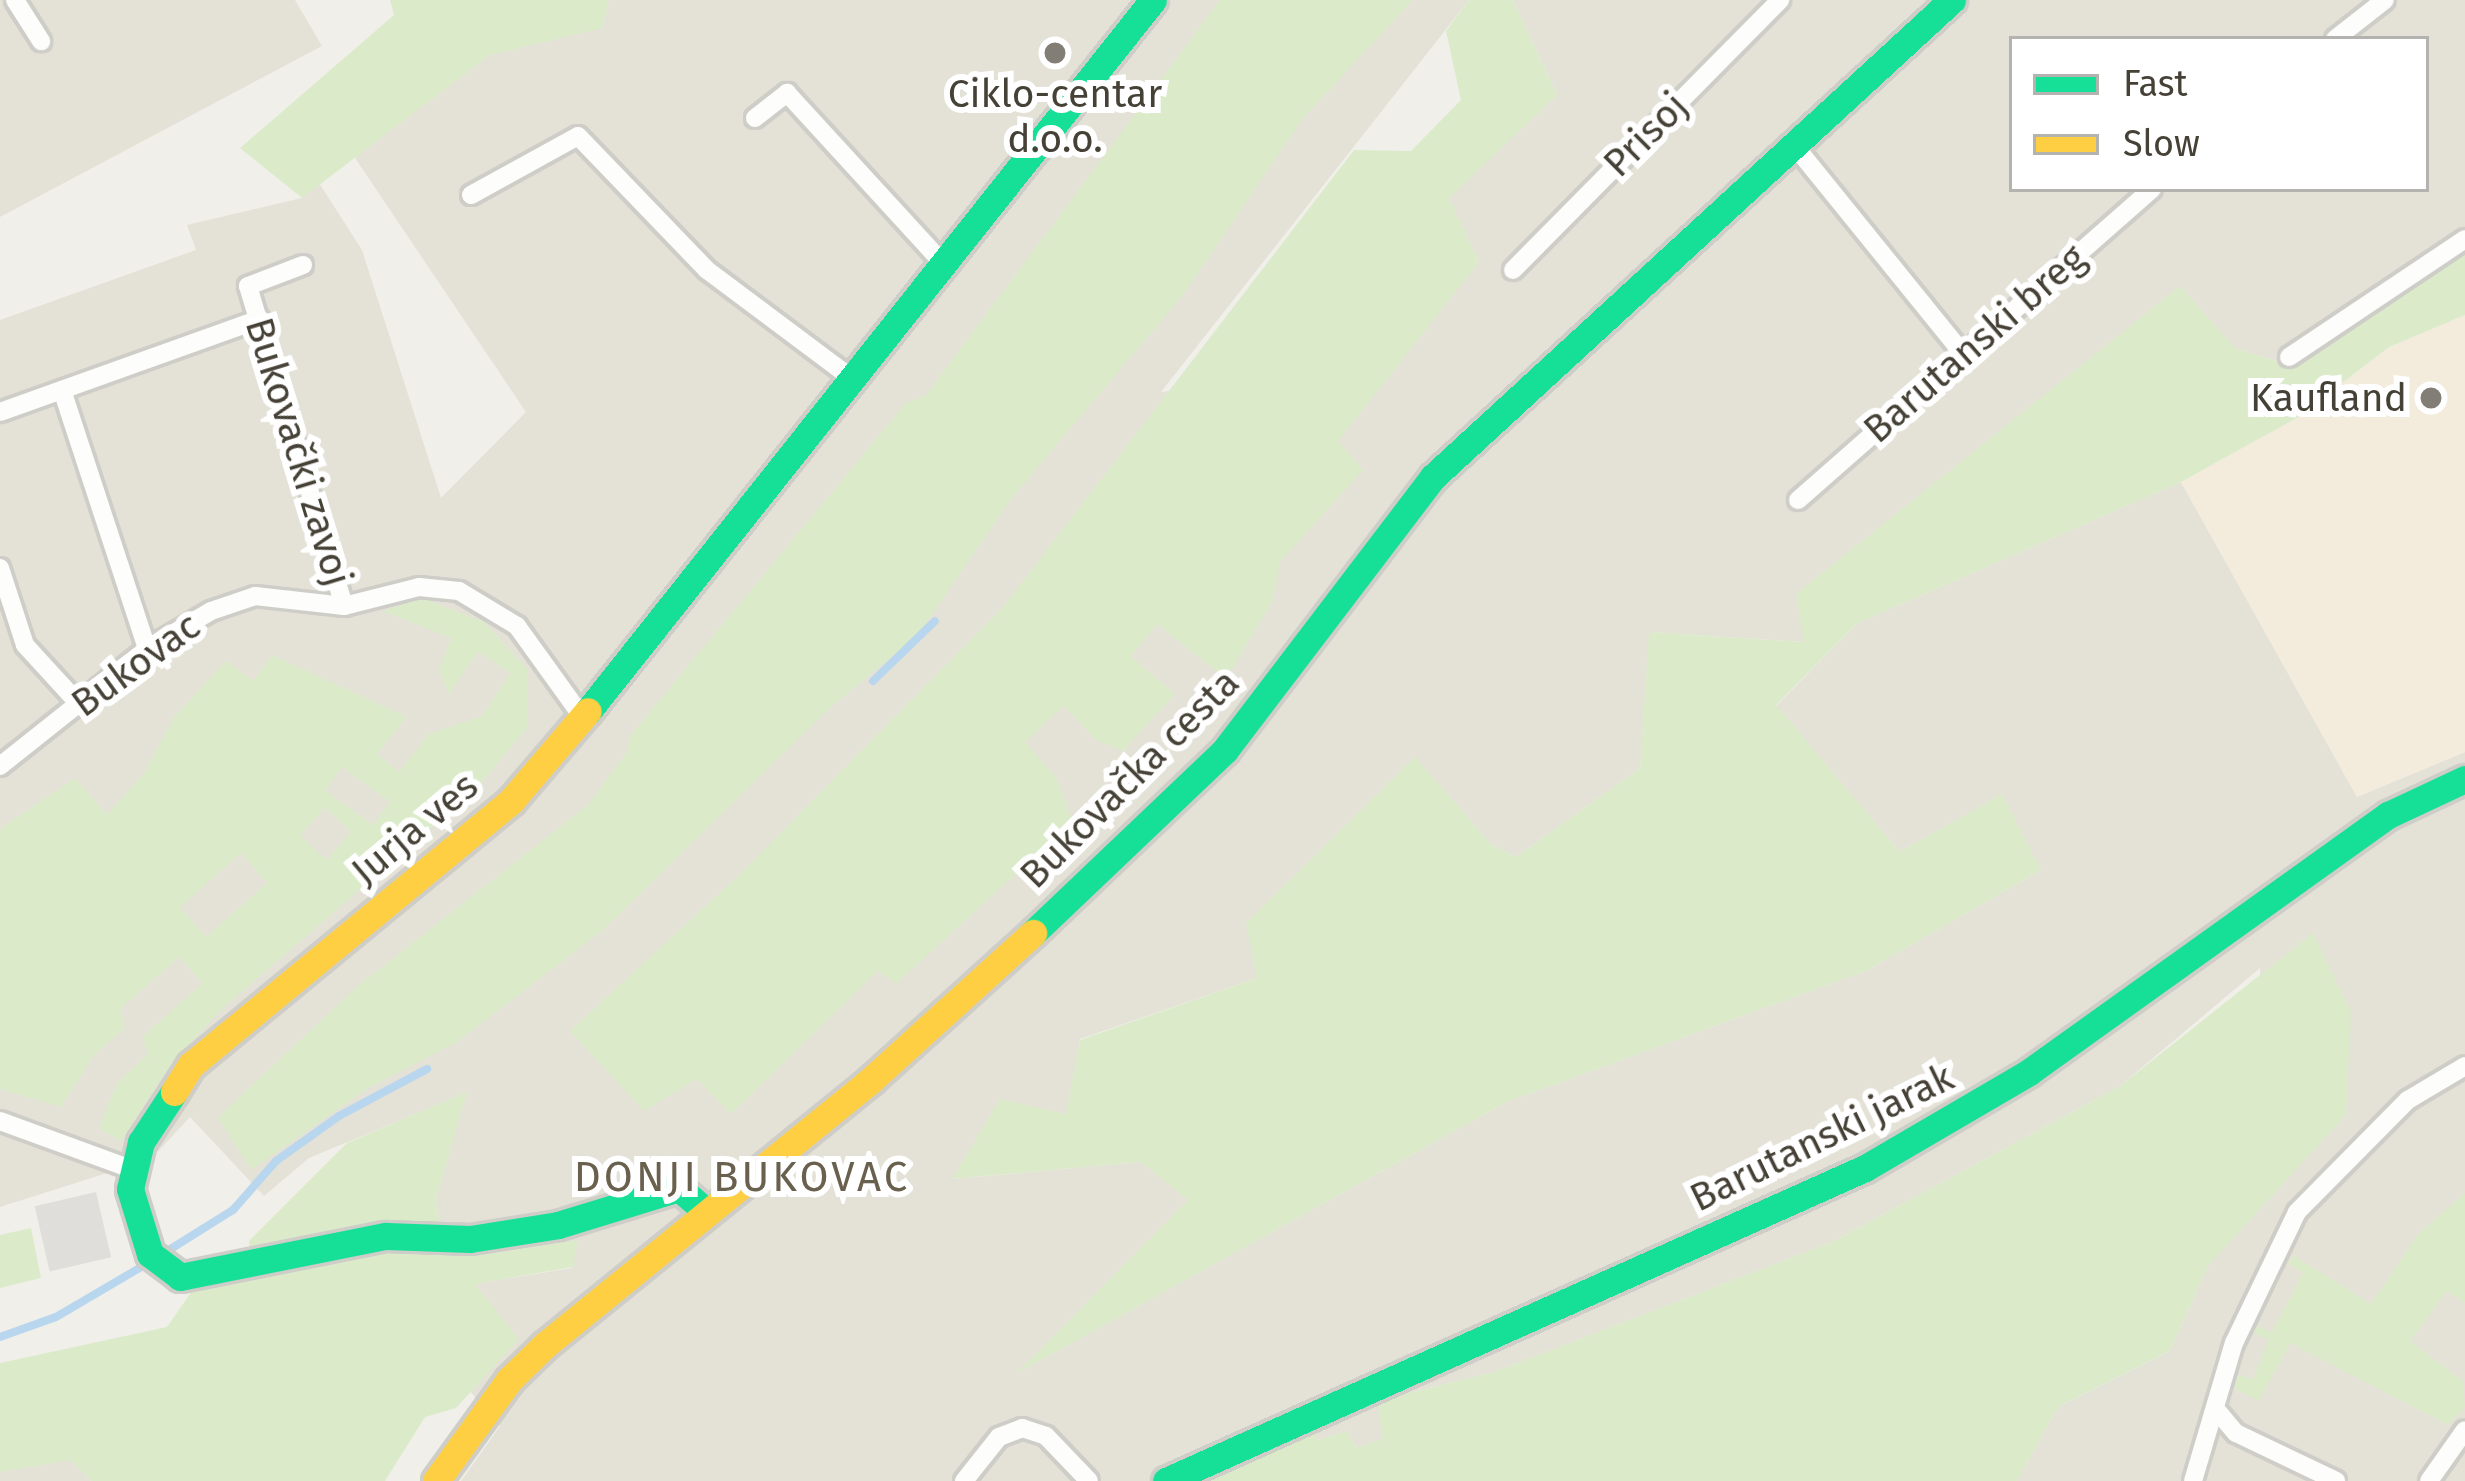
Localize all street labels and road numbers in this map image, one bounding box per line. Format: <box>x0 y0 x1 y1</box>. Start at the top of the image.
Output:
street label: Prisoj <box>1594 83 1698 187</box>
street label: Barutanski breg <box>1854 235 2096 453</box>
street label: Bukovački zavoj <box>235 312 361 592</box>
street label: Bukovac <box>63 603 209 727</box>
street label: Bukovačka cesta <box>1011 660 1249 898</box>
street label: Jurja ves <box>342 763 488 895</box>
street label: Barutanski jarak <box>1683 1054 1961 1222</box>

